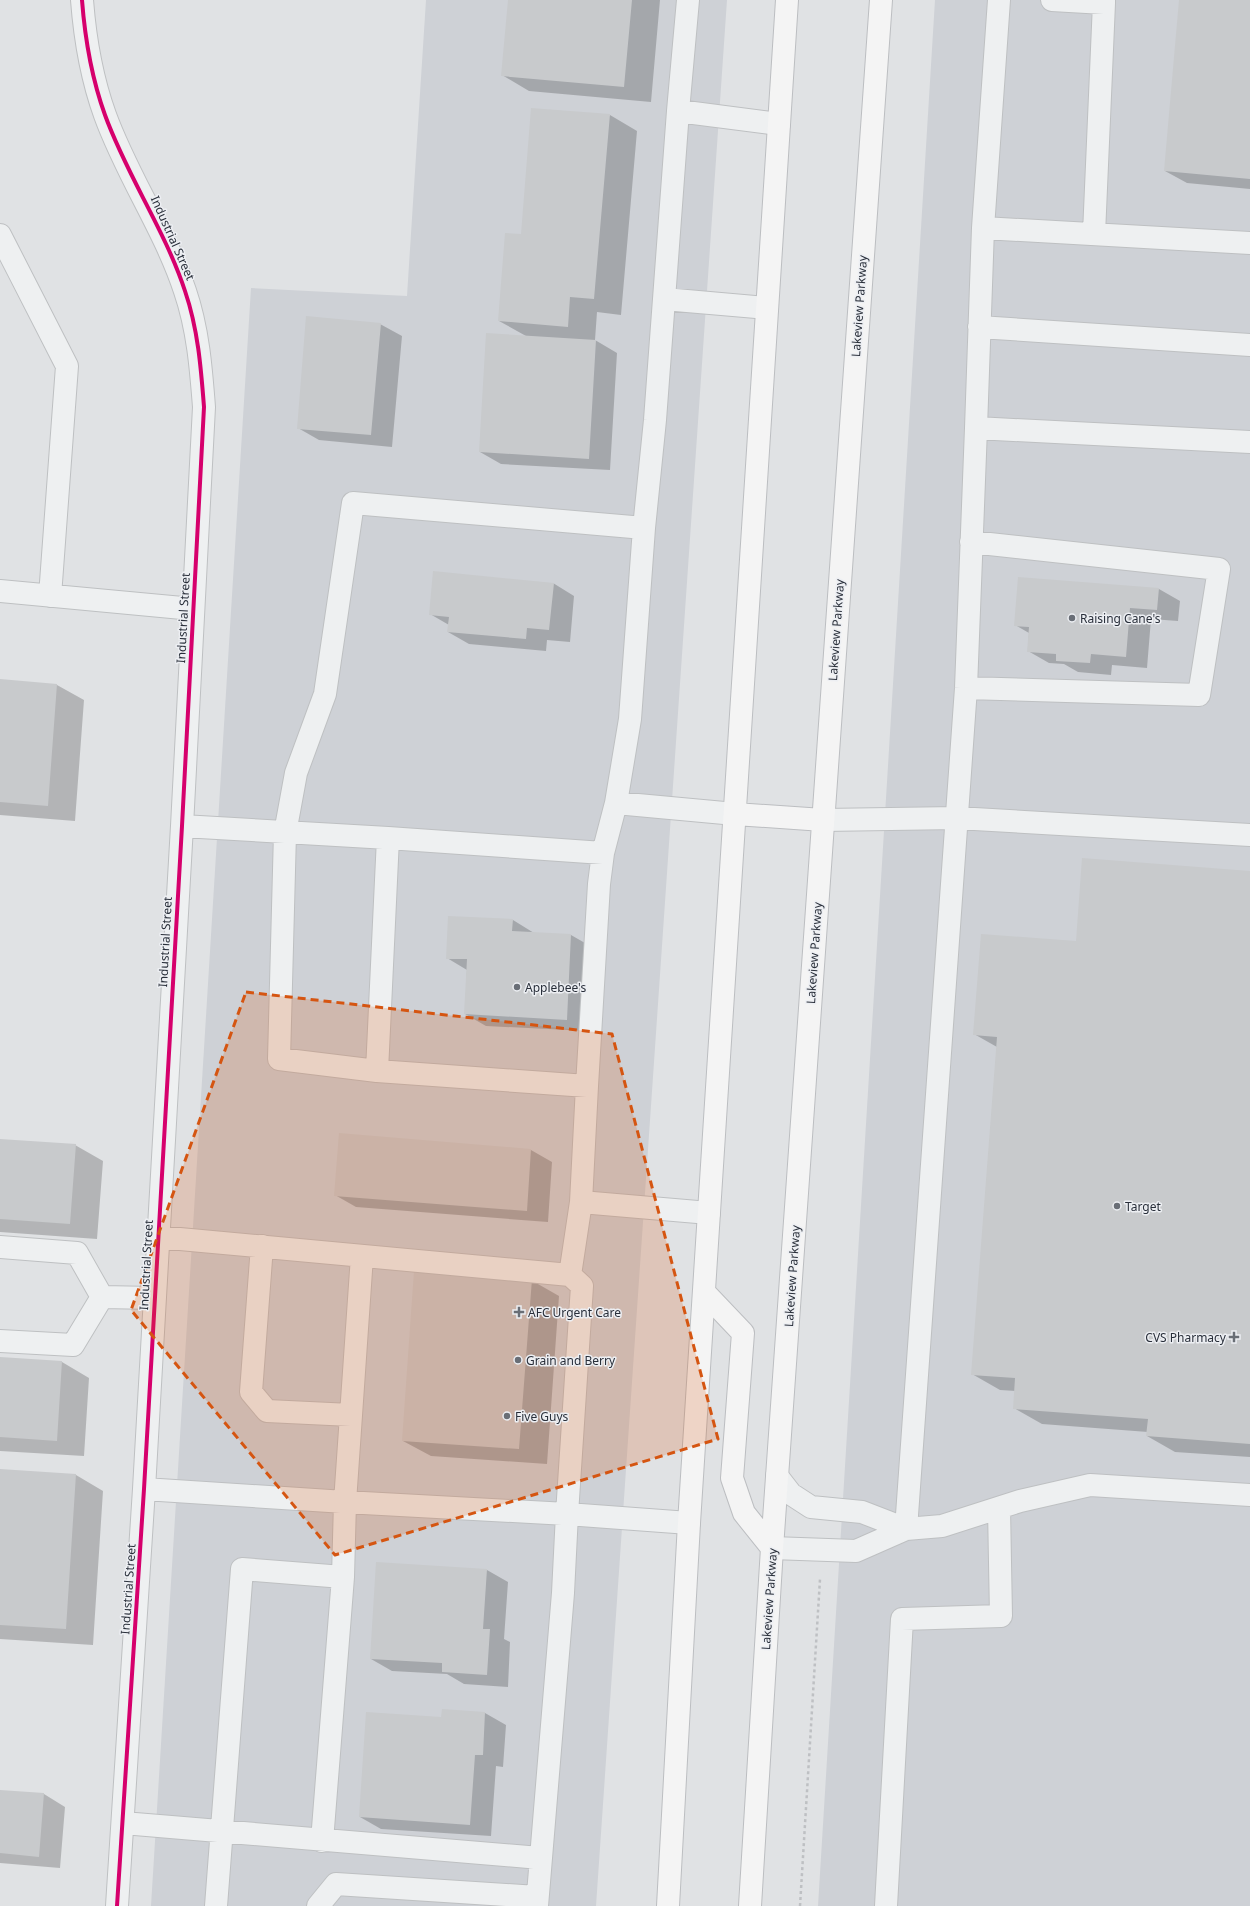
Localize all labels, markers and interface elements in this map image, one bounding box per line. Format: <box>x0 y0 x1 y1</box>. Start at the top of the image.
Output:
street label: Industrial Street <box>147 193 200 284</box>
street label: Lakeview Parkway <box>847 254 871 357</box>
street label: Industrial Street <box>172 572 194 664</box>
street label: Lakeview Parkway <box>824 578 848 681</box>
place label: Raising Cane's <box>1080 610 1161 627</box>
marker: Raising Cane's <box>1067 613 1077 623</box>
street label: Industrial Street <box>154 896 176 988</box>
street label: Lakeview Parkway <box>802 901 826 1004</box>
place label: Applebee's <box>525 979 586 996</box>
marker: Applebee's <box>512 982 522 992</box>
place label: Target <box>1125 1198 1161 1215</box>
marker: Target <box>1112 1201 1122 1211</box>
street label: Industrial Street <box>135 1219 157 1311</box>
street label: Lakeview Parkway <box>780 1224 804 1327</box>
place label: AFC Urgent Care <box>528 1304 621 1321</box>
marker: AFC Urgent Care <box>513 1306 525 1318</box>
place label: CVS Pharmacy <box>1145 1329 1227 1346</box>
marker: CVS Pharmacy <box>1229 1332 1239 1342</box>
place label: Grain and Berry <box>526 1352 616 1369</box>
marker: Grain and Berry <box>513 1355 523 1365</box>
place label: Five Guys <box>515 1408 569 1425</box>
marker: Five Guys <box>502 1411 512 1421</box>
street label: Industrial Street <box>116 1542 140 1635</box>
street label: Lakeview Parkway <box>757 1547 781 1650</box>

